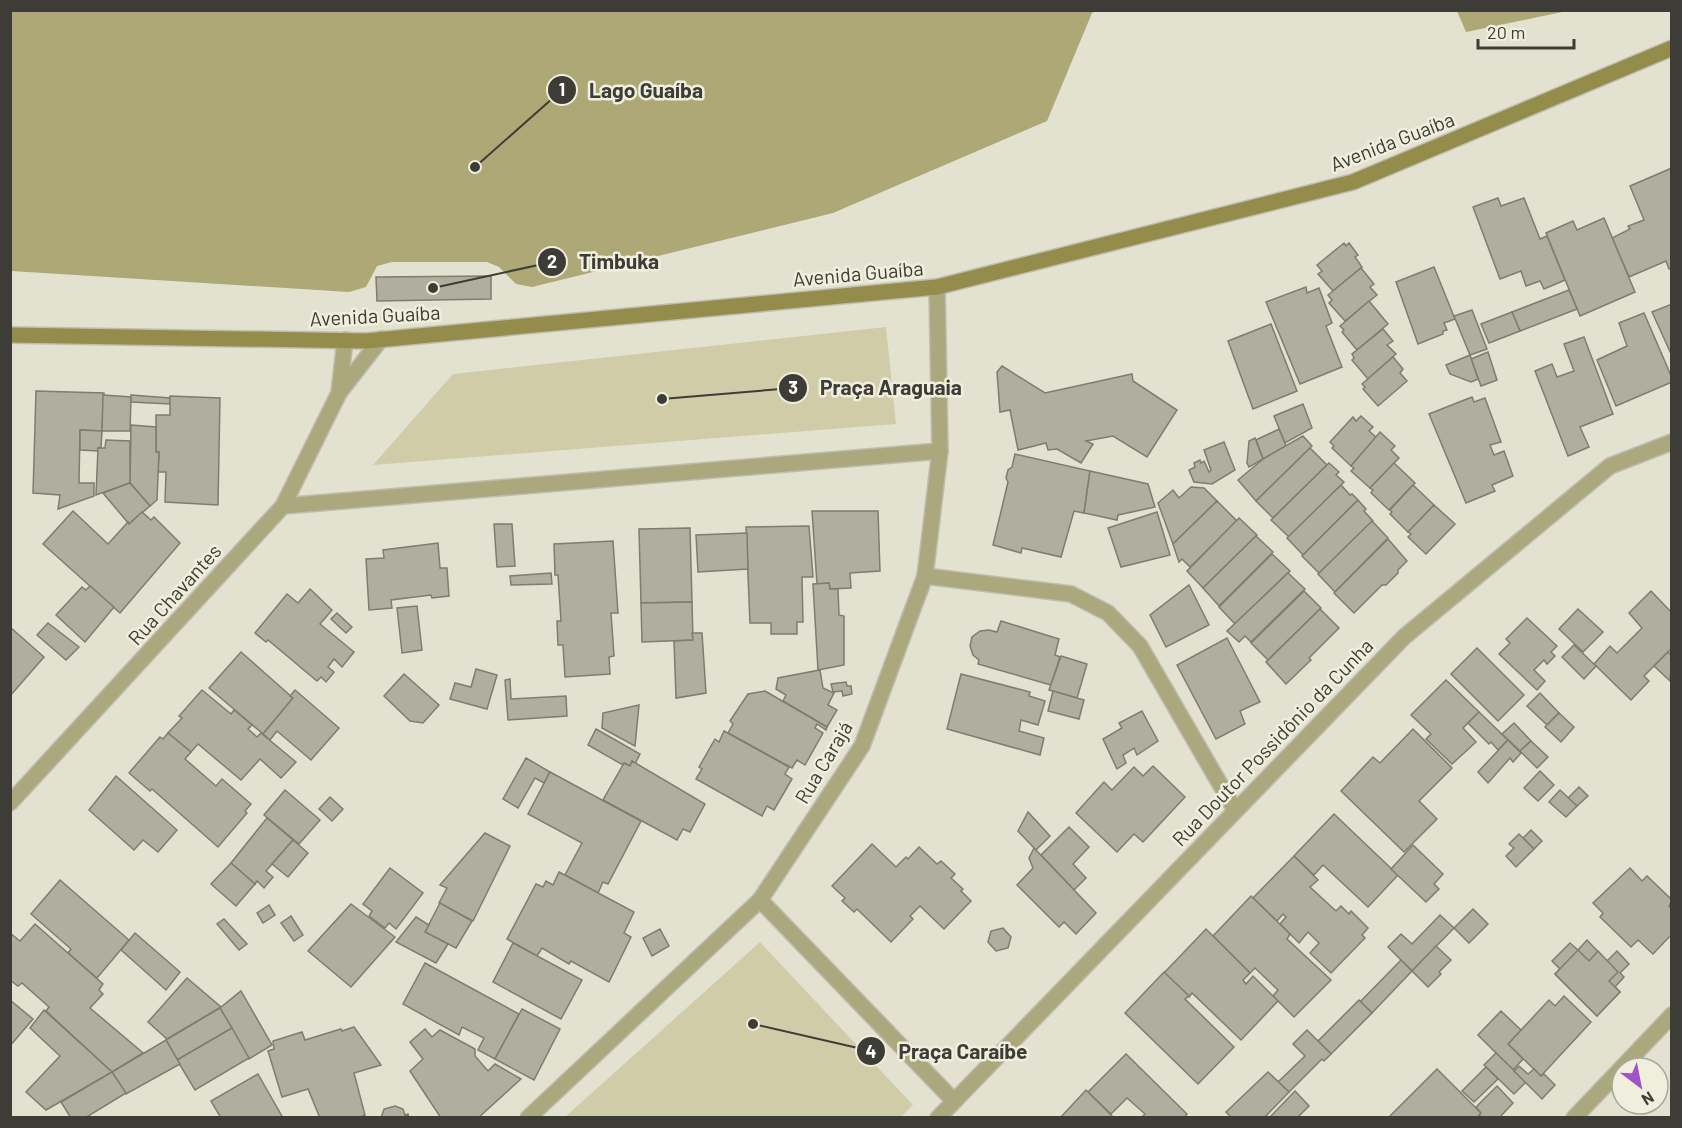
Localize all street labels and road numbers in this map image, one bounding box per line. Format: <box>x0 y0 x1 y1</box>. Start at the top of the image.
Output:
street label: Avenida Guaíba <box>1327 106 1457 176</box>
street label: Avenida Guaíba <box>792 255 924 291</box>
street label: Avenida Guaíba <box>309 300 441 330</box>
street label: Rua Chavantes <box>122 539 226 649</box>
street label: Rua Doutor Possidônio da Cunha <box>1166 633 1378 851</box>
street label: Rua Carajá <box>789 716 857 808</box>

